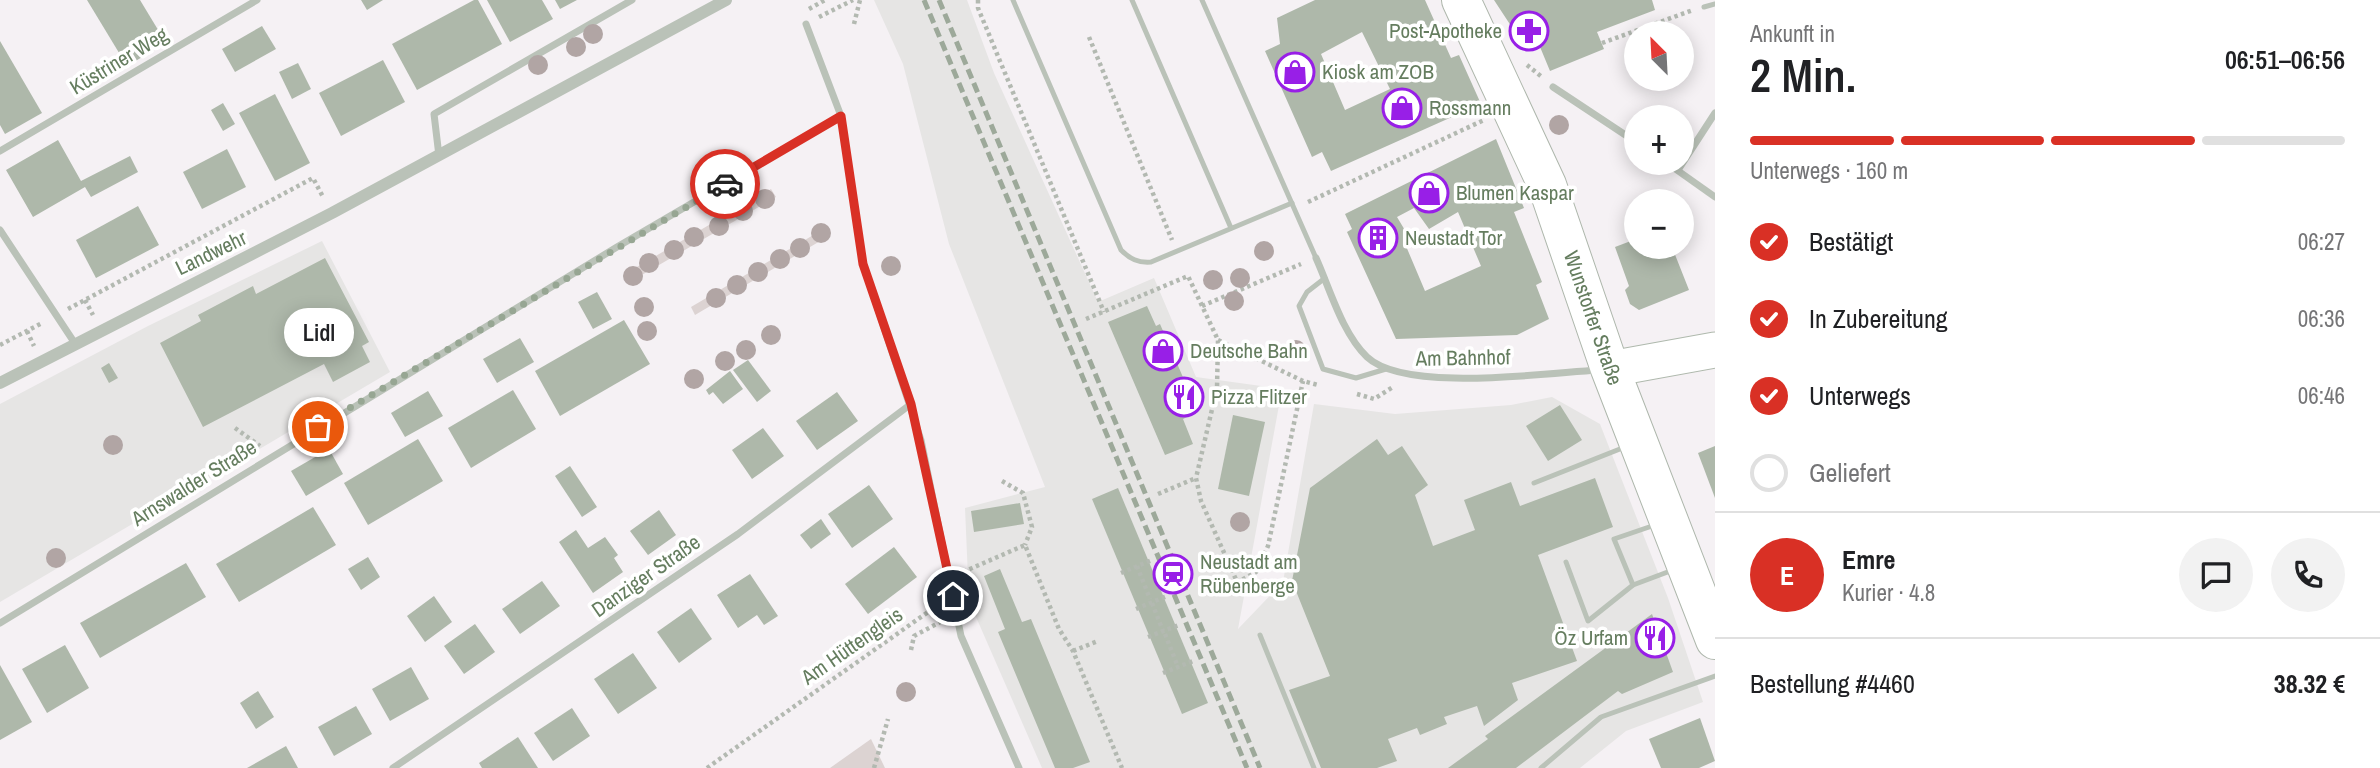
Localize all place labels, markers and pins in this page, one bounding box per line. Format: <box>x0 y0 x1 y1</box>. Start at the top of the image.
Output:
pharmacy icon: Post-Apotheke <box>1508 10 1550 52</box>
place label: Post-Apotheke <box>1389 16 1502 45</box>
shop icon: Kiosk am ZOB <box>1274 51 1316 93</box>
place label: Kiosk am ZOB <box>1322 57 1434 86</box>
shop icon: Rossmann <box>1381 87 1423 129</box>
place label: Rossmann <box>1429 93 1511 122</box>
shop icon: Blumen Kaspar <box>1408 172 1450 214</box>
place label: Blumen Kaspar <box>1456 178 1574 207</box>
building icon: Neustadt Tor <box>1357 217 1399 259</box>
place label: Neustadt Tor <box>1405 223 1503 252</box>
callout: Lidl <box>283 308 353 357</box>
shop icon: Deutsche Bahn <box>1142 330 1184 372</box>
place label: Deutsche Bahn <box>1190 336 1308 365</box>
restaurant icon: Pizza Flitzer <box>1163 376 1205 418</box>
place label: Pizza Flitzer <box>1211 382 1307 411</box>
pin <box>288 397 348 457</box>
place label: Neustadt am Rübenberge <box>1200 547 1298 600</box>
station icon: Neustadt am Rübenberge <box>1152 553 1194 595</box>
pin <box>923 566 983 626</box>
restaurant icon: Öz Urfam <box>1634 617 1676 659</box>
place label: Öz Urfam <box>1554 623 1628 652</box>

